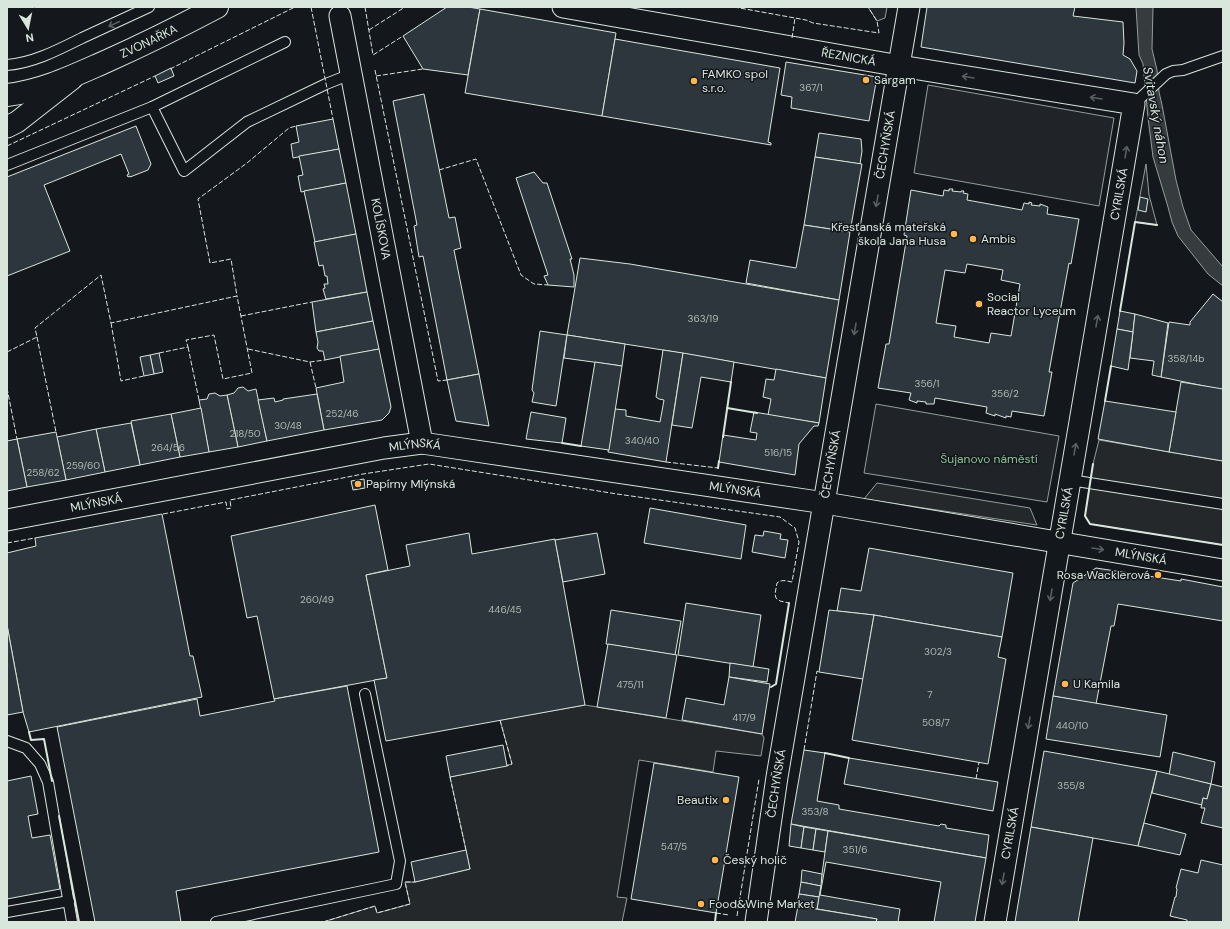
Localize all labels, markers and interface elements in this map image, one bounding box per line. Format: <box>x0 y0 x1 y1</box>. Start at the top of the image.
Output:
north arrow <box>8 8 48 48</box>
one-way arrow <box>108 21 120 28</box>
street label: ZVONAŘKA <box>117 21 180 62</box>
text: N <box>25 30 35 45</box>
street label: ŘEZNICKÁ <box>820 44 877 70</box>
water label: Svitavský náhon <box>1139 65 1173 165</box>
place label: FAMKO spol s.r.o. <box>702 66 768 96</box>
place label: Sargam <box>874 72 916 88</box>
one-way arrow <box>961 73 974 81</box>
marker: Sargam <box>861 75 871 85</box>
marker: FAMKO spol s.r.o. <box>689 76 699 86</box>
house number: 367/1 <box>799 81 823 94</box>
one-way arrow <box>1090 94 1103 102</box>
street label: ČECHYŇSKÁ <box>872 109 899 180</box>
one-way arrow <box>1123 145 1131 158</box>
street label: CYRILSKÁ <box>1107 166 1131 222</box>
one-way arrow <box>872 194 880 207</box>
street label: KOLÍSKOVA <box>367 197 395 261</box>
place label: Křesťanská mateřská škola Jana Husa <box>831 219 946 249</box>
marker: Křesťanská mateřská škola Jana Husa <box>949 229 959 239</box>
place label: Ambis <box>981 231 1016 247</box>
marker: Ambis <box>968 234 978 244</box>
place label: Social Reactor Lyceum <box>987 289 1076 319</box>
marker: Social Reactor Lyceum <box>974 299 984 309</box>
house number: 363/19 <box>688 312 718 325</box>
one-way arrow <box>1094 315 1102 328</box>
one-way arrow <box>850 322 858 335</box>
house number: 358/14b <box>1167 352 1205 365</box>
house number: 356/1 <box>915 377 939 390</box>
house number: 356/2 <box>991 387 1019 400</box>
house number: 252/46 <box>325 407 359 420</box>
house number: 30/48 <box>274 419 302 432</box>
house number: 218/50 <box>229 427 261 440</box>
street label: ČECHYŇSKÁ <box>817 428 844 500</box>
house number: 340/40 <box>625 434 659 447</box>
street label: MLÝNSKÁ <box>388 435 442 455</box>
house number: 264/56 <box>151 441 185 454</box>
one-way arrow <box>1072 443 1080 456</box>
house number: 516/15 <box>764 446 792 459</box>
park label: Šujanovo náměstí <box>940 451 1038 467</box>
house number: 259/60 <box>66 459 100 472</box>
house number: 258/62 <box>26 466 60 479</box>
place label: Papírny Mlýnská <box>366 476 455 492</box>
street label: MLÝNSKÁ <box>708 478 763 501</box>
marker: Papírny Mlýnská <box>353 479 363 489</box>
street label: CYRILSKÁ <box>1052 485 1076 541</box>
street label: MLÝNSKÁ <box>69 490 124 516</box>
street label: MLÝNSKÁ <box>1114 544 1168 568</box>
one-way arrow <box>1091 545 1104 553</box>
place label: Rosa Wacklerová <box>1057 567 1150 583</box>
marker: Rosa Wacklerová <box>1153 570 1163 580</box>
one-way arrow <box>1046 588 1054 601</box>
house number: 260/49 <box>300 593 334 606</box>
house number: 446/45 <box>488 603 522 616</box>
house number: 302/3 <box>924 645 952 658</box>
place label: U Kamila <box>1073 676 1120 692</box>
house number: 475/11 <box>616 678 644 691</box>
marker: U Kamila <box>1060 679 1070 689</box>
house number: 7 <box>927 688 933 701</box>
house number: 417/9 <box>732 711 756 724</box>
house number: 508/7 <box>922 716 950 729</box>
one-way arrow <box>1025 716 1033 729</box>
house number: 440/10 <box>1056 719 1088 732</box>
street label: ČECHYŇSKÁ <box>763 748 790 819</box>
house number: 355/8 <box>1057 779 1085 792</box>
place label: Beautix <box>677 792 718 808</box>
marker: Beautix <box>721 795 731 805</box>
house number: 353/8 <box>801 805 829 818</box>
street label: CYRILSKÁ <box>998 805 1022 861</box>
house number: 547/5 <box>661 840 687 853</box>
house number: 351/6 <box>842 843 868 856</box>
place label: Český holič <box>723 852 787 868</box>
marker: Český holič <box>710 855 720 865</box>
one-way arrow <box>998 872 1006 885</box>
place label: Food&Wine Market <box>709 896 815 912</box>
marker: Food&Wine Market <box>696 899 706 909</box>

